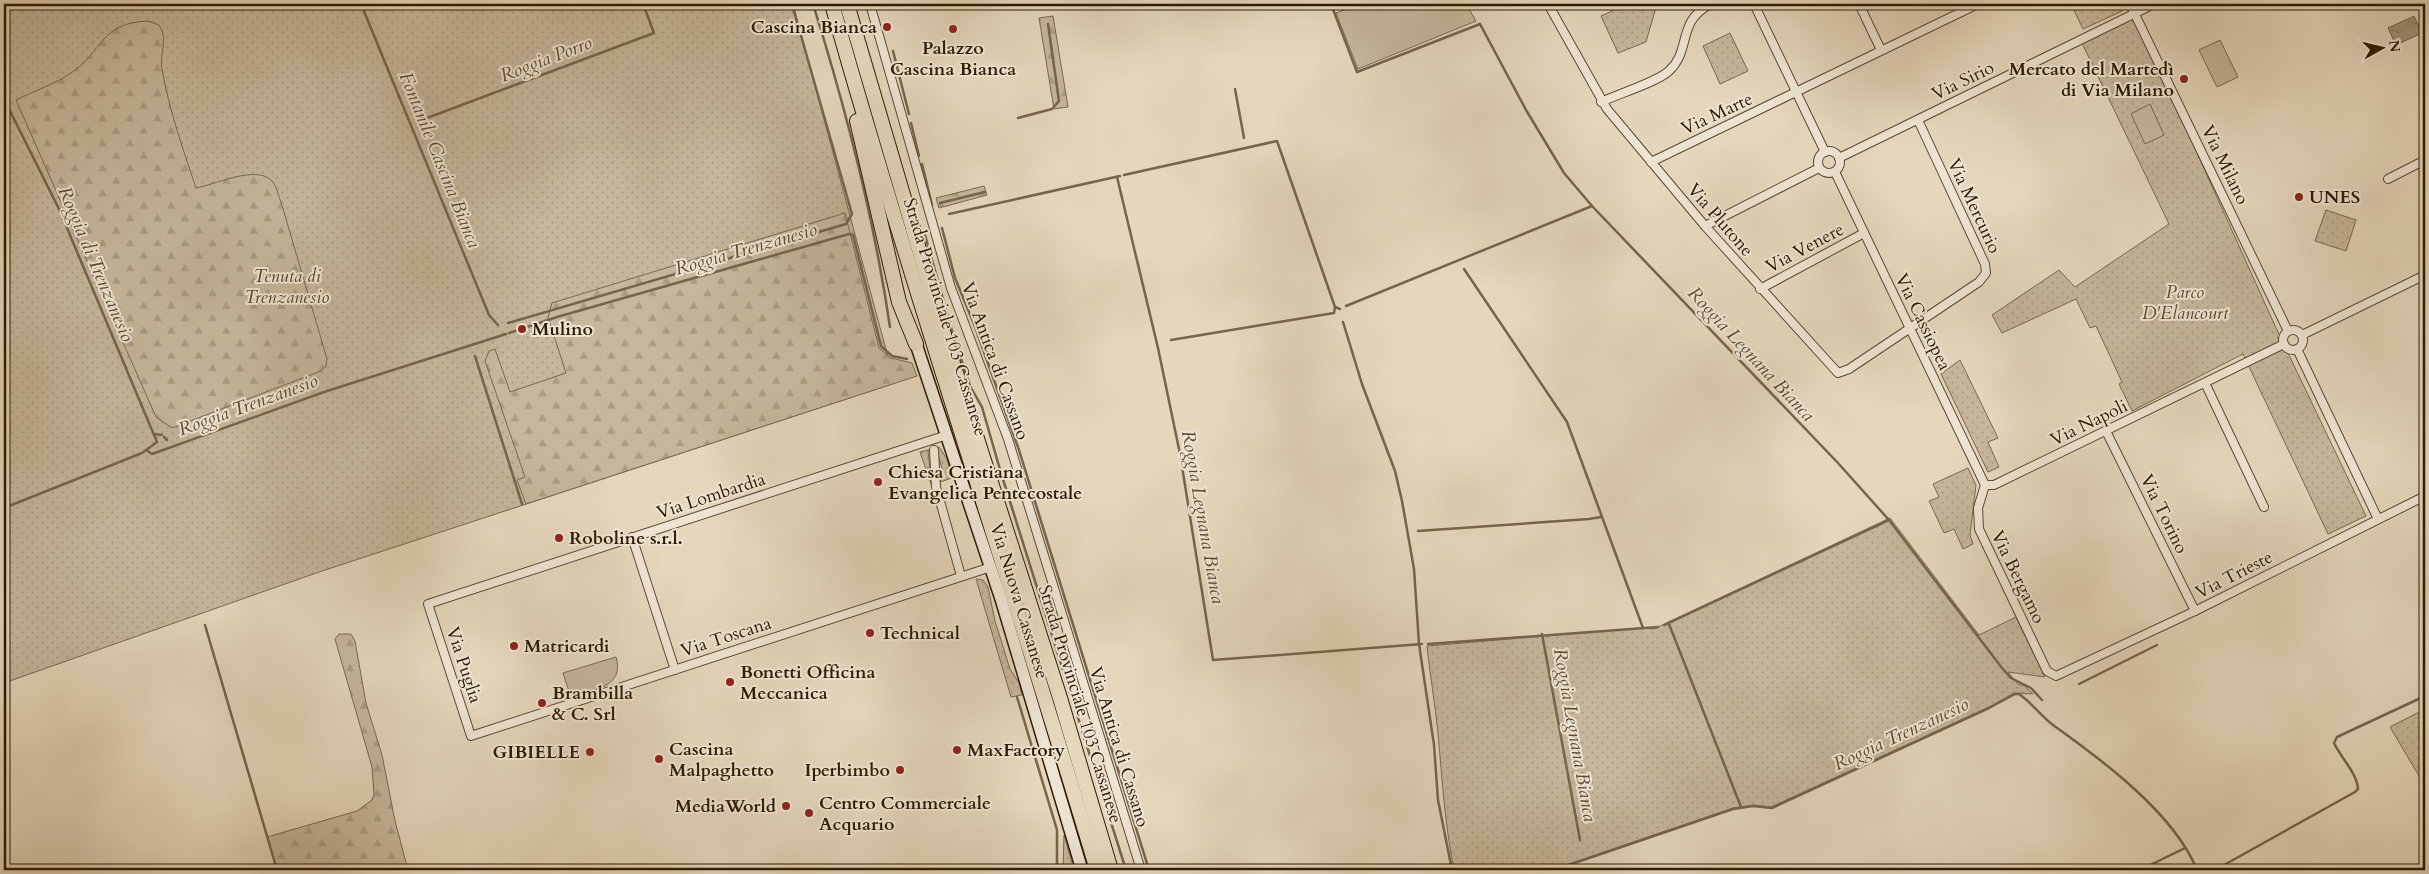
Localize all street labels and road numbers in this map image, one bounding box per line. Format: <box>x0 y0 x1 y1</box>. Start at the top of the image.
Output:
street label: Via Sirio <box>1928 55 1999 107</box>
street label: Via Marte <box>1677 87 1757 141</box>
street label: Via Milano <box>2195 121 2255 209</box>
street label: Via Mercurio <box>1941 154 2007 258</box>
street label: Via Plutone <box>1681 178 1759 262</box>
street label: Strada Provinciale 103 Cassanese <box>897 195 993 439</box>
street label: Via Venere <box>1761 217 1849 279</box>
street label: Via Cassiopea <box>1889 269 1957 375</box>
street label: Via Antica di Cassano <box>955 279 1035 444</box>
street label: Via Napoli <box>2046 394 2132 452</box>
street label: Via Lombardia <box>653 467 769 525</box>
street label: Via Torino <box>2134 470 2194 558</box>
street label: Via Nuova Cassanese <box>983 520 1055 682</box>
street label: Via Bergamo <box>1985 526 2051 628</box>
street label: Via Trieste <box>2191 545 2277 605</box>
street label: Strada Provinciale 103 Cassanese <box>1032 582 1128 826</box>
street label: Via Toscana <box>678 611 775 663</box>
street label: Via Puglia <box>440 624 488 707</box>
street label: Via Antica di Cassano <box>1083 664 1155 830</box>

